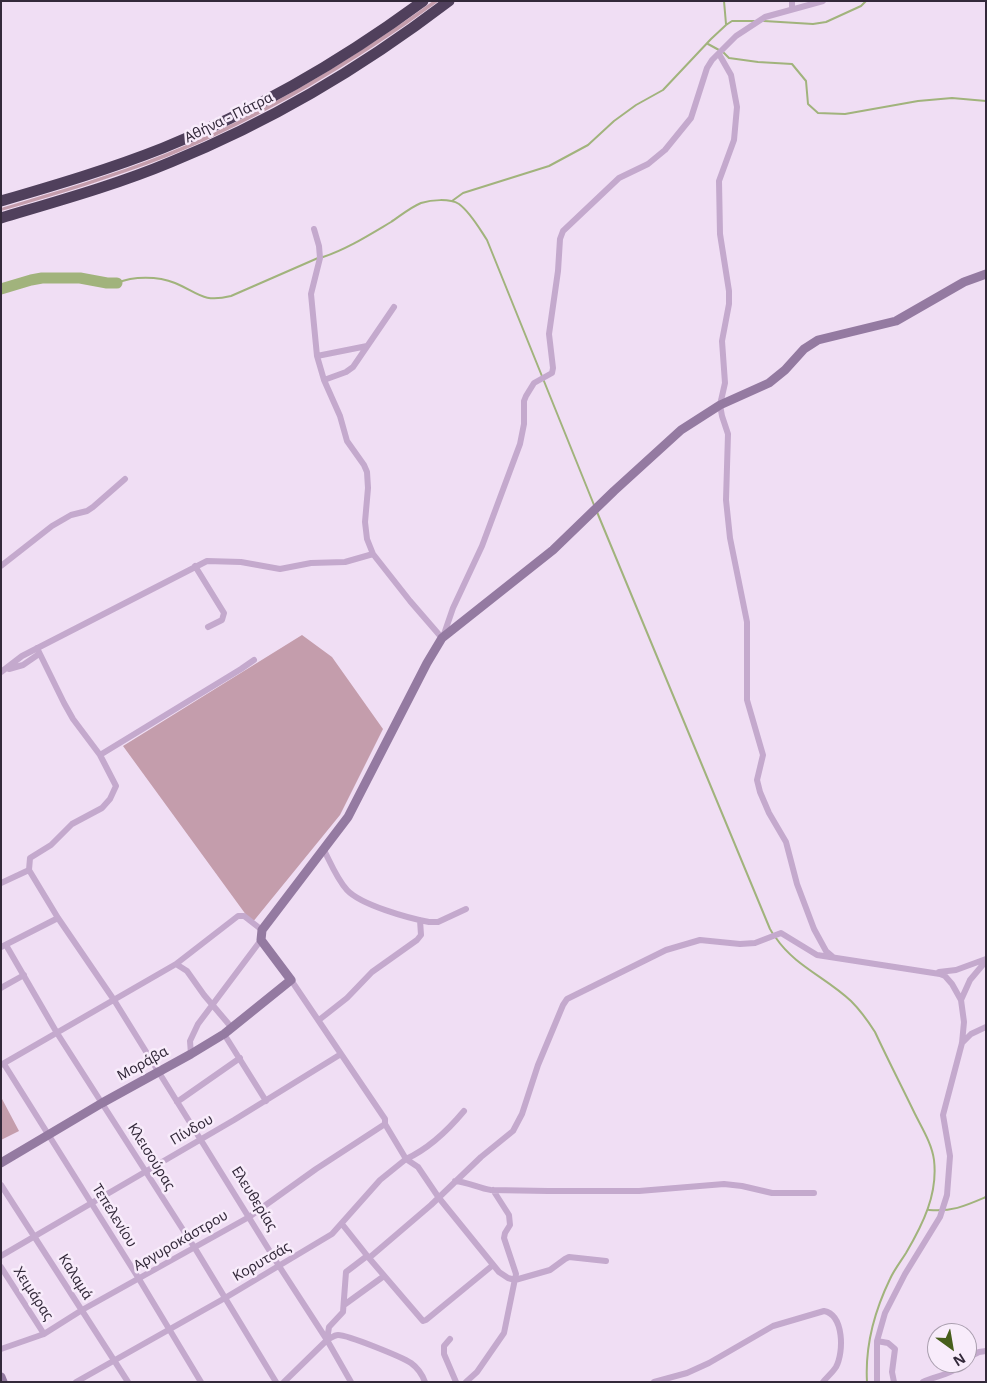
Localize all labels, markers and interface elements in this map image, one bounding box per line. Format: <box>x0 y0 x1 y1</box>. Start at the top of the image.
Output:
street label: Αθήνα - Πάτρα <box>182 89 276 147</box>
street label: Μοράβα <box>115 1043 171 1085</box>
street label: Πίνδου <box>168 1111 216 1149</box>
street label: Κλεισούρας <box>124 1120 178 1194</box>
street label: Ελευθερίας <box>228 1164 280 1234</box>
street label: Τεπελενίου <box>88 1181 140 1251</box>
street label: Αργυροκάστρου <box>131 1207 231 1275</box>
street label: Κορυτσάς <box>230 1239 294 1285</box>
street label: Καλαμά <box>54 1251 96 1303</box>
street label: Χειμάρας <box>9 1264 57 1324</box>
north arrow <box>927 1323 977 1373</box>
text: N <box>950 1349 970 1371</box>

